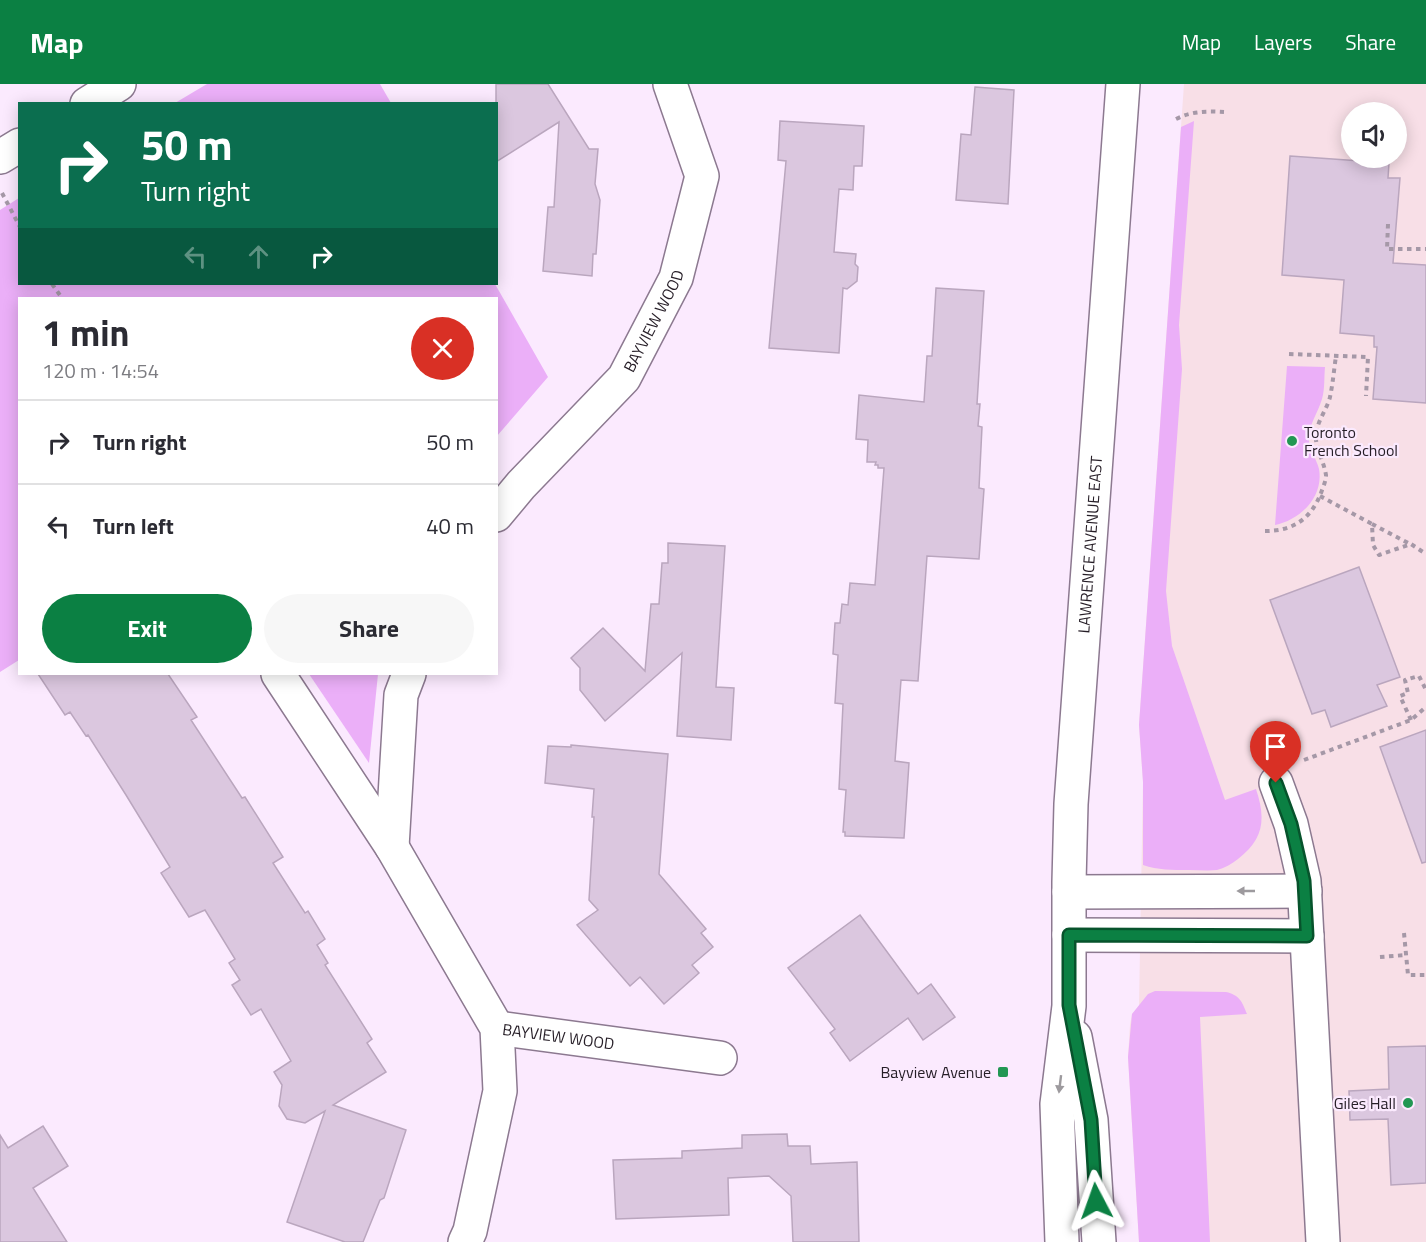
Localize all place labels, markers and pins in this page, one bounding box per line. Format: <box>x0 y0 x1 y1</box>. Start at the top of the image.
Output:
place label: Toronto French School <box>1304 420 1398 462</box>
marker: Toronto French School <box>1285 434 1299 448</box>
pin <box>1250 721 1301 783</box>
place label: Bayview Avenue <box>881 1060 991 1084</box>
marker: Bayview Avenue <box>996 1065 1010 1079</box>
place label: Giles Hall <box>1334 1091 1396 1115</box>
marker: Giles Hall <box>1401 1096 1415 1110</box>

